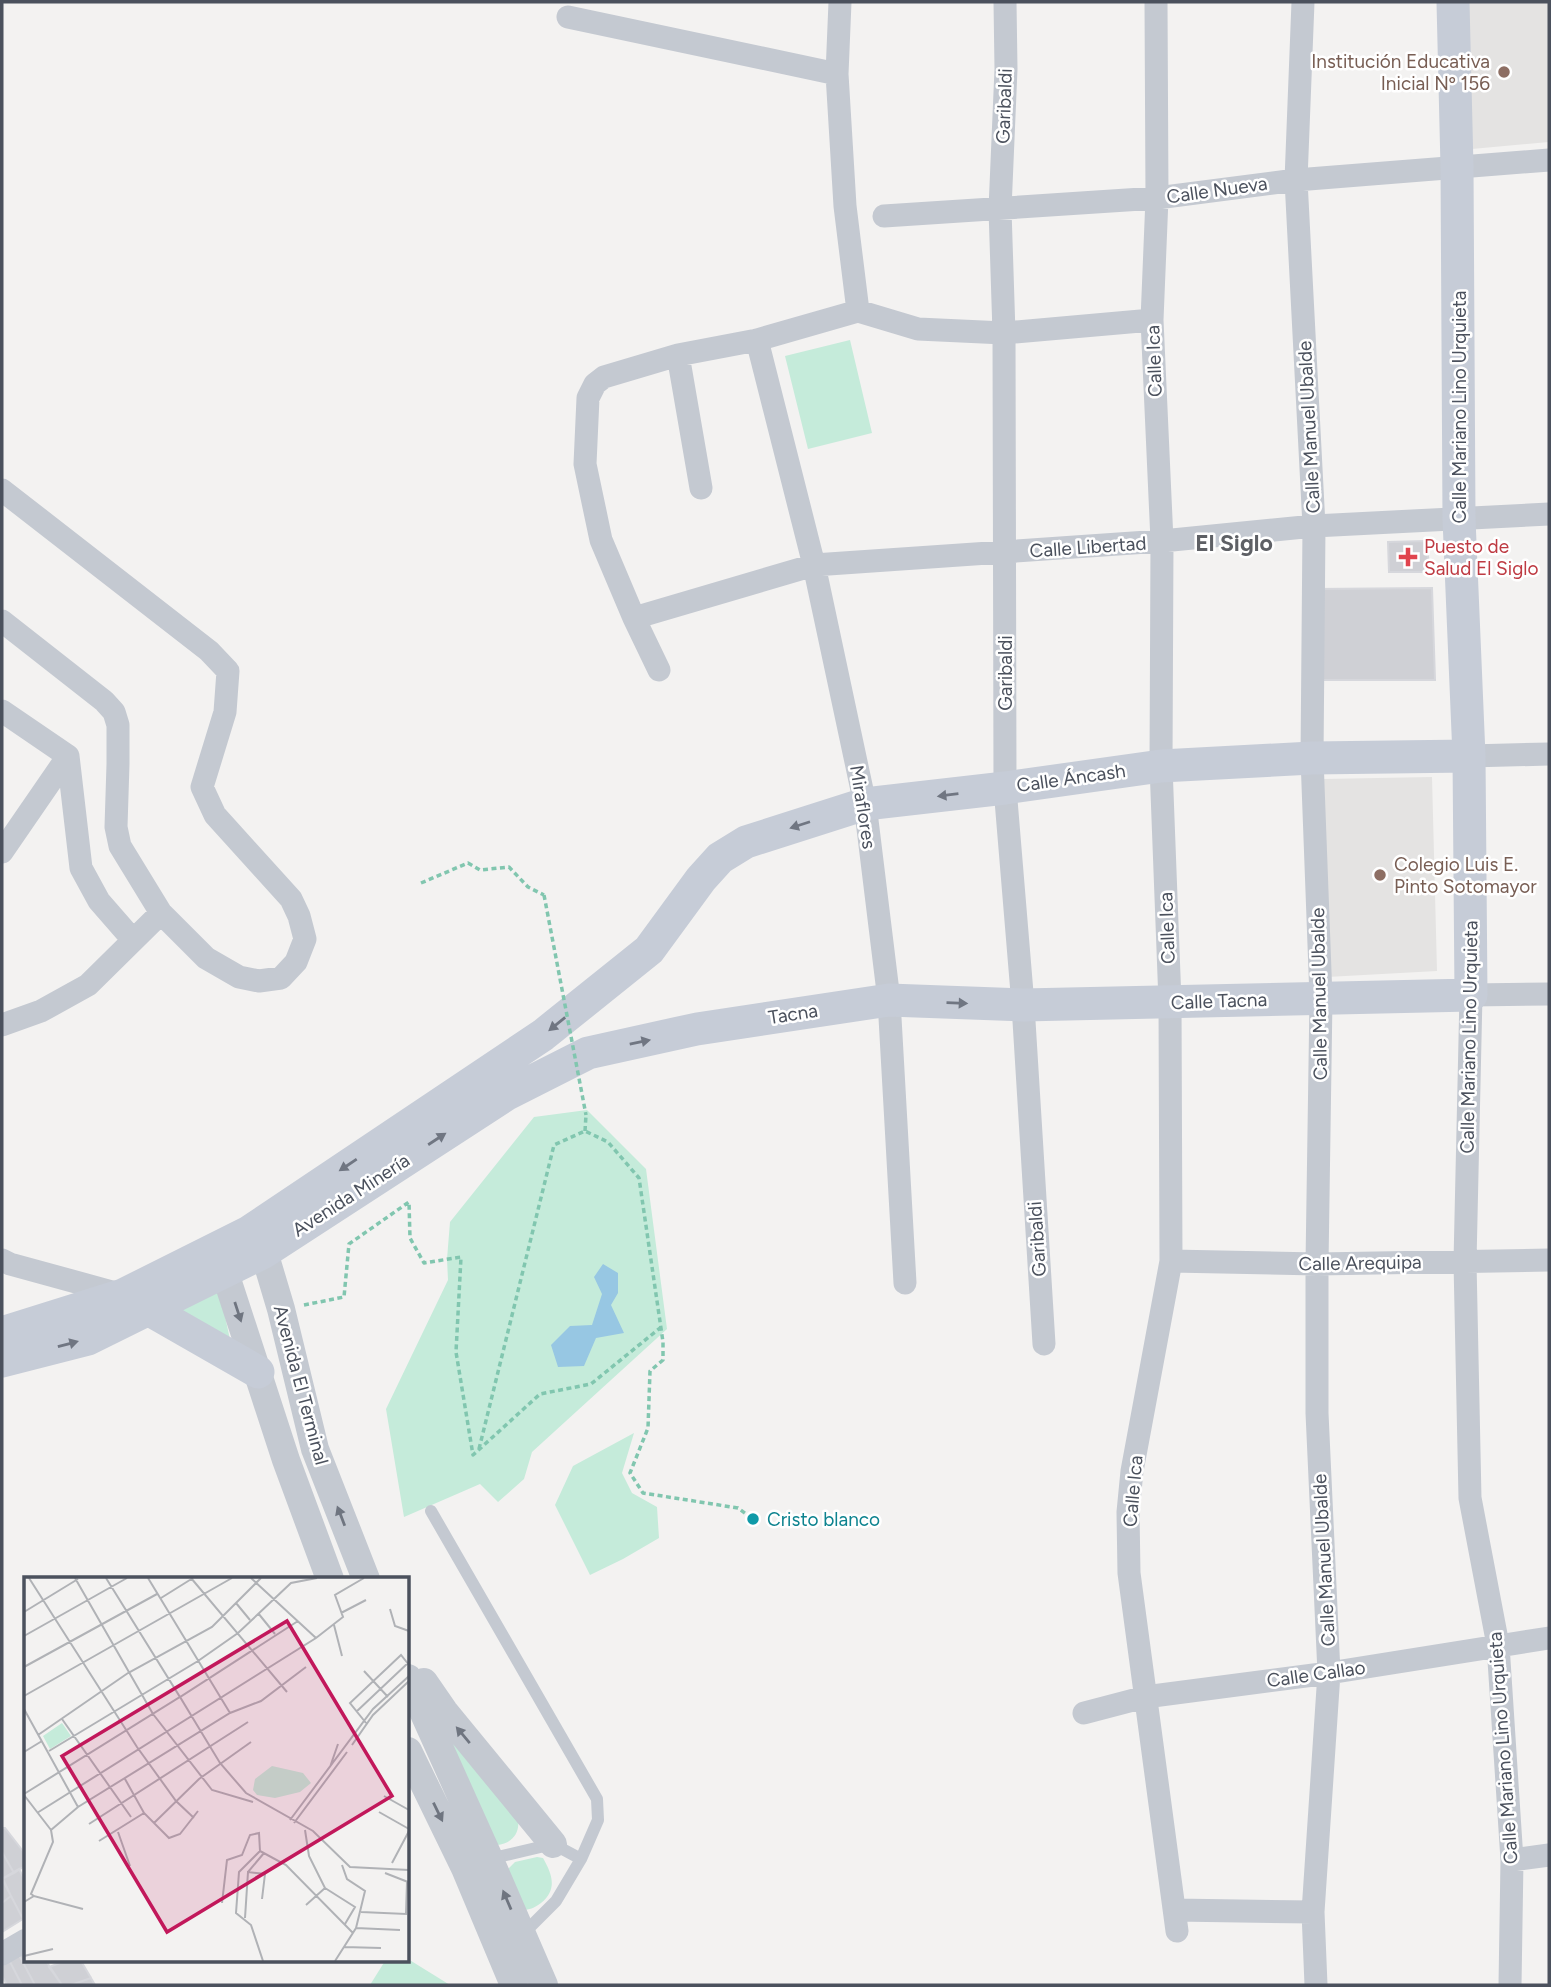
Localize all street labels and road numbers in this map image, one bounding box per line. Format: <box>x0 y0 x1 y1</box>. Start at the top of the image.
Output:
street label: Garibaldi <box>991 68 1017 144</box>
street label: Calle Nueva <box>1165 172 1269 208</box>
street label: Calle Mariano Lino Urquieta <box>1448 290 1471 524</box>
street label: Calle Ica <box>1141 325 1167 397</box>
street label: Calle Manuel Ubalde <box>1293 340 1325 514</box>
street label: Calle Libertad <box>1029 531 1147 563</box>
street label: Garibaldi <box>994 635 1017 711</box>
street label: Calle Áncash <box>1015 759 1127 797</box>
street label: Miraflores <box>845 763 881 851</box>
street label: Calle Ica <box>1154 892 1180 964</box>
street label: Calle Manuel Ubalde <box>1306 907 1332 1081</box>
street label: Calle Mariano Lino Urquieta <box>1455 920 1483 1154</box>
street label: Calle Tacna <box>1170 988 1268 1014</box>
street label: Tacna <box>767 999 819 1029</box>
street label: Avenida Minería <box>288 1149 414 1241</box>
street label: Garibaldi <box>1023 1201 1051 1277</box>
street label: Calle Arequipa <box>1298 1250 1422 1276</box>
street label: Avenida El Terminal <box>269 1303 333 1467</box>
street label: Calle Ica <box>1118 1454 1148 1528</box>
street label: Calle Manuel Ubalde <box>1308 1473 1340 1647</box>
street label: Calle Mariano Lino Urquieta <box>1483 1631 1523 1865</box>
street label: Calle Callao <box>1265 1656 1367 1692</box>

